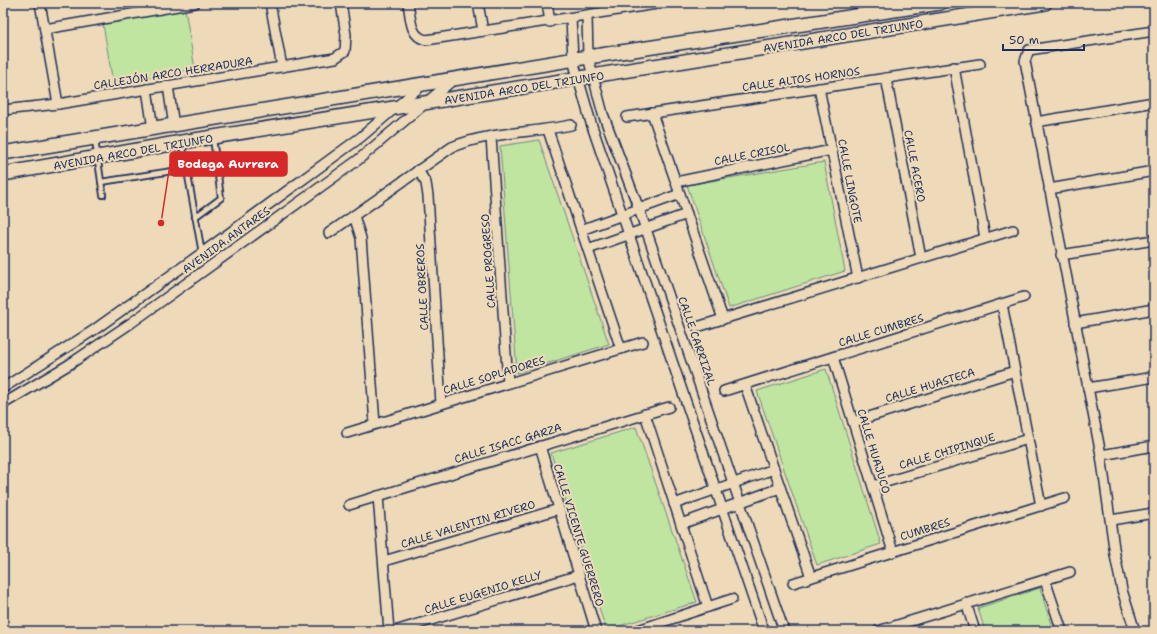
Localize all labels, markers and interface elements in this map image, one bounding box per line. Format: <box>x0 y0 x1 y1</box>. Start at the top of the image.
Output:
street label: AVENIDA ARCO DEL TRIUNFO <box>762 16 924 57</box>
scale bar <box>1003 26 1084 52</box>
text: 50 m <box>1009 32 1039 48</box>
street label: CALLEJÓN ARCO HERRADURA <box>92 53 254 93</box>
street label: CALLE ALTOS HORNOS <box>741 64 861 95</box>
street label: AVENIDA ARCO DEL TRIUNFO <box>443 68 605 109</box>
street label: CALLE ACERO <box>900 129 929 204</box>
street label: AVENIDA ARCO DEL TRIUNFO <box>52 131 214 174</box>
street label: CALLE LINGOTE <box>834 138 865 225</box>
street label: CALLE CRISOL <box>713 140 791 169</box>
callout: Bodega Aurrera <box>170 152 287 176</box>
text: Bodega Aurrera <box>178 156 279 172</box>
street label: AVENIDA ANTARES <box>179 203 273 277</box>
street label: CALLE PROGRESO <box>478 213 499 309</box>
street label: CALLE OBREROS <box>413 243 432 331</box>
street label: CALLE CARRIZAL <box>674 295 719 388</box>
street label: CALLE CUMBRES <box>837 310 925 351</box>
street label: CALLE SOPLADORES <box>441 353 547 398</box>
street label: CALLE HUASTECA <box>883 365 977 406</box>
street label: CALLE HUAJUCO <box>853 407 894 495</box>
street label: CALLE ISACC GARZA <box>453 420 564 467</box>
street label: CALLE CHIPINQUE <box>897 430 997 473</box>
street label: CALLE VICENTE GUERRERO <box>550 462 607 608</box>
street label: CALLE VALENTIN RIVERO <box>399 497 537 552</box>
street label: CUMBRES <box>898 515 952 544</box>
street label: CALLE EUGENIO KELLY <box>423 567 544 618</box>

